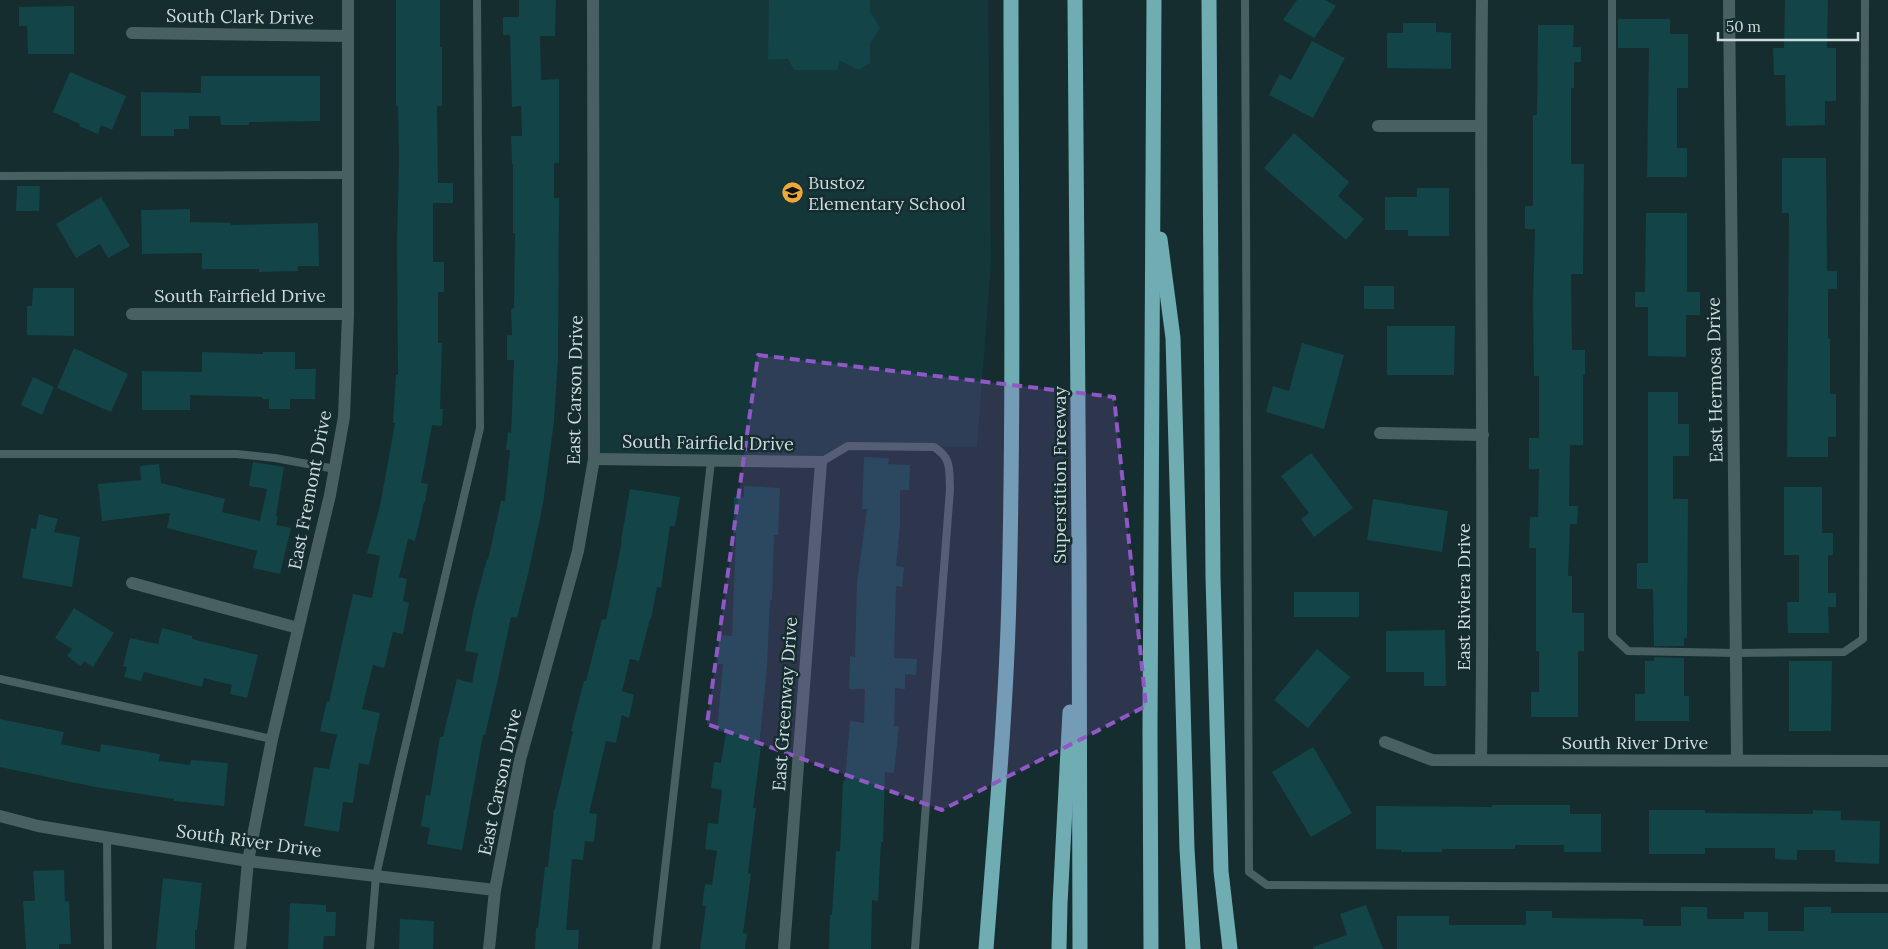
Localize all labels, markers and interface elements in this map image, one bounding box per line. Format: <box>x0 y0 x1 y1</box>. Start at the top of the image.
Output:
street label: South Clark Drive <box>166 4 314 29</box>
scale bar <box>1718 10 1858 42</box>
text: 50 m <box>1726 17 1761 36</box>
place label: Bustoz Elementary School <box>808 171 966 215</box>
school or university icon: Bustoz Elementary School <box>780 181 804 205</box>
street label: South Fairfield Drive <box>154 284 326 307</box>
street label: East Hermosa Drive <box>1702 297 1727 463</box>
street label: East Carson Drive <box>562 315 587 465</box>
street label: Superstition Freeway <box>1048 386 1071 564</box>
street label: East Fremont Drive <box>283 408 336 571</box>
street label: South Fairfield Drive <box>622 430 794 456</box>
street label: East Riviera Drive <box>1452 523 1475 671</box>
street label: East Greenway Drive <box>767 616 802 792</box>
street label: East Carson Drive <box>473 706 526 858</box>
street label: South River Drive <box>1562 731 1709 754</box>
street label: South River Drive <box>175 819 324 862</box>

